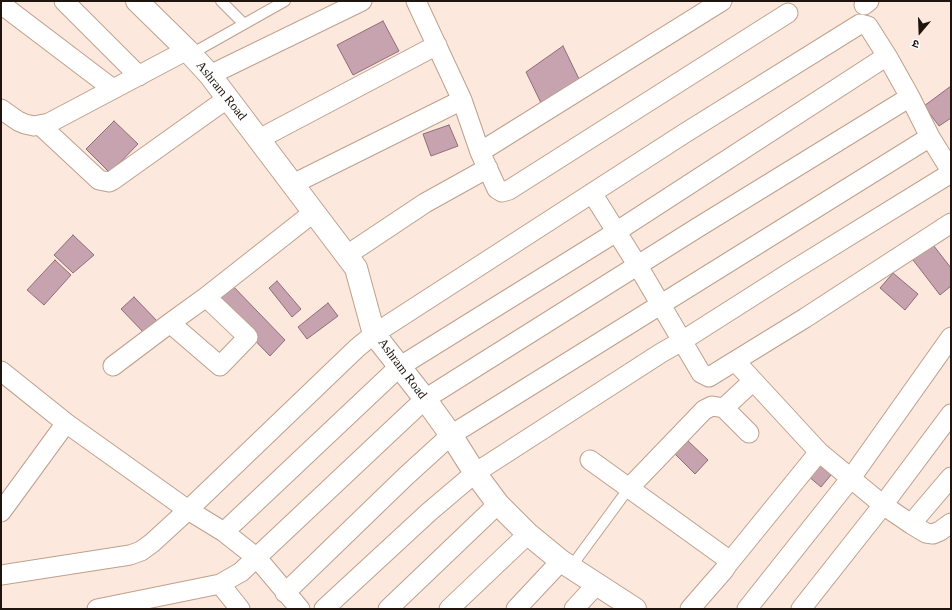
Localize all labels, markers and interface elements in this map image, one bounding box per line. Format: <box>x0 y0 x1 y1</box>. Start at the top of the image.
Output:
north arrow <box>900 12 940 52</box>
text: उ <box>911 36 921 51</box>
street label: Ashram Road <box>189 54 253 128</box>
street label: Ashram Road <box>371 332 433 406</box>

